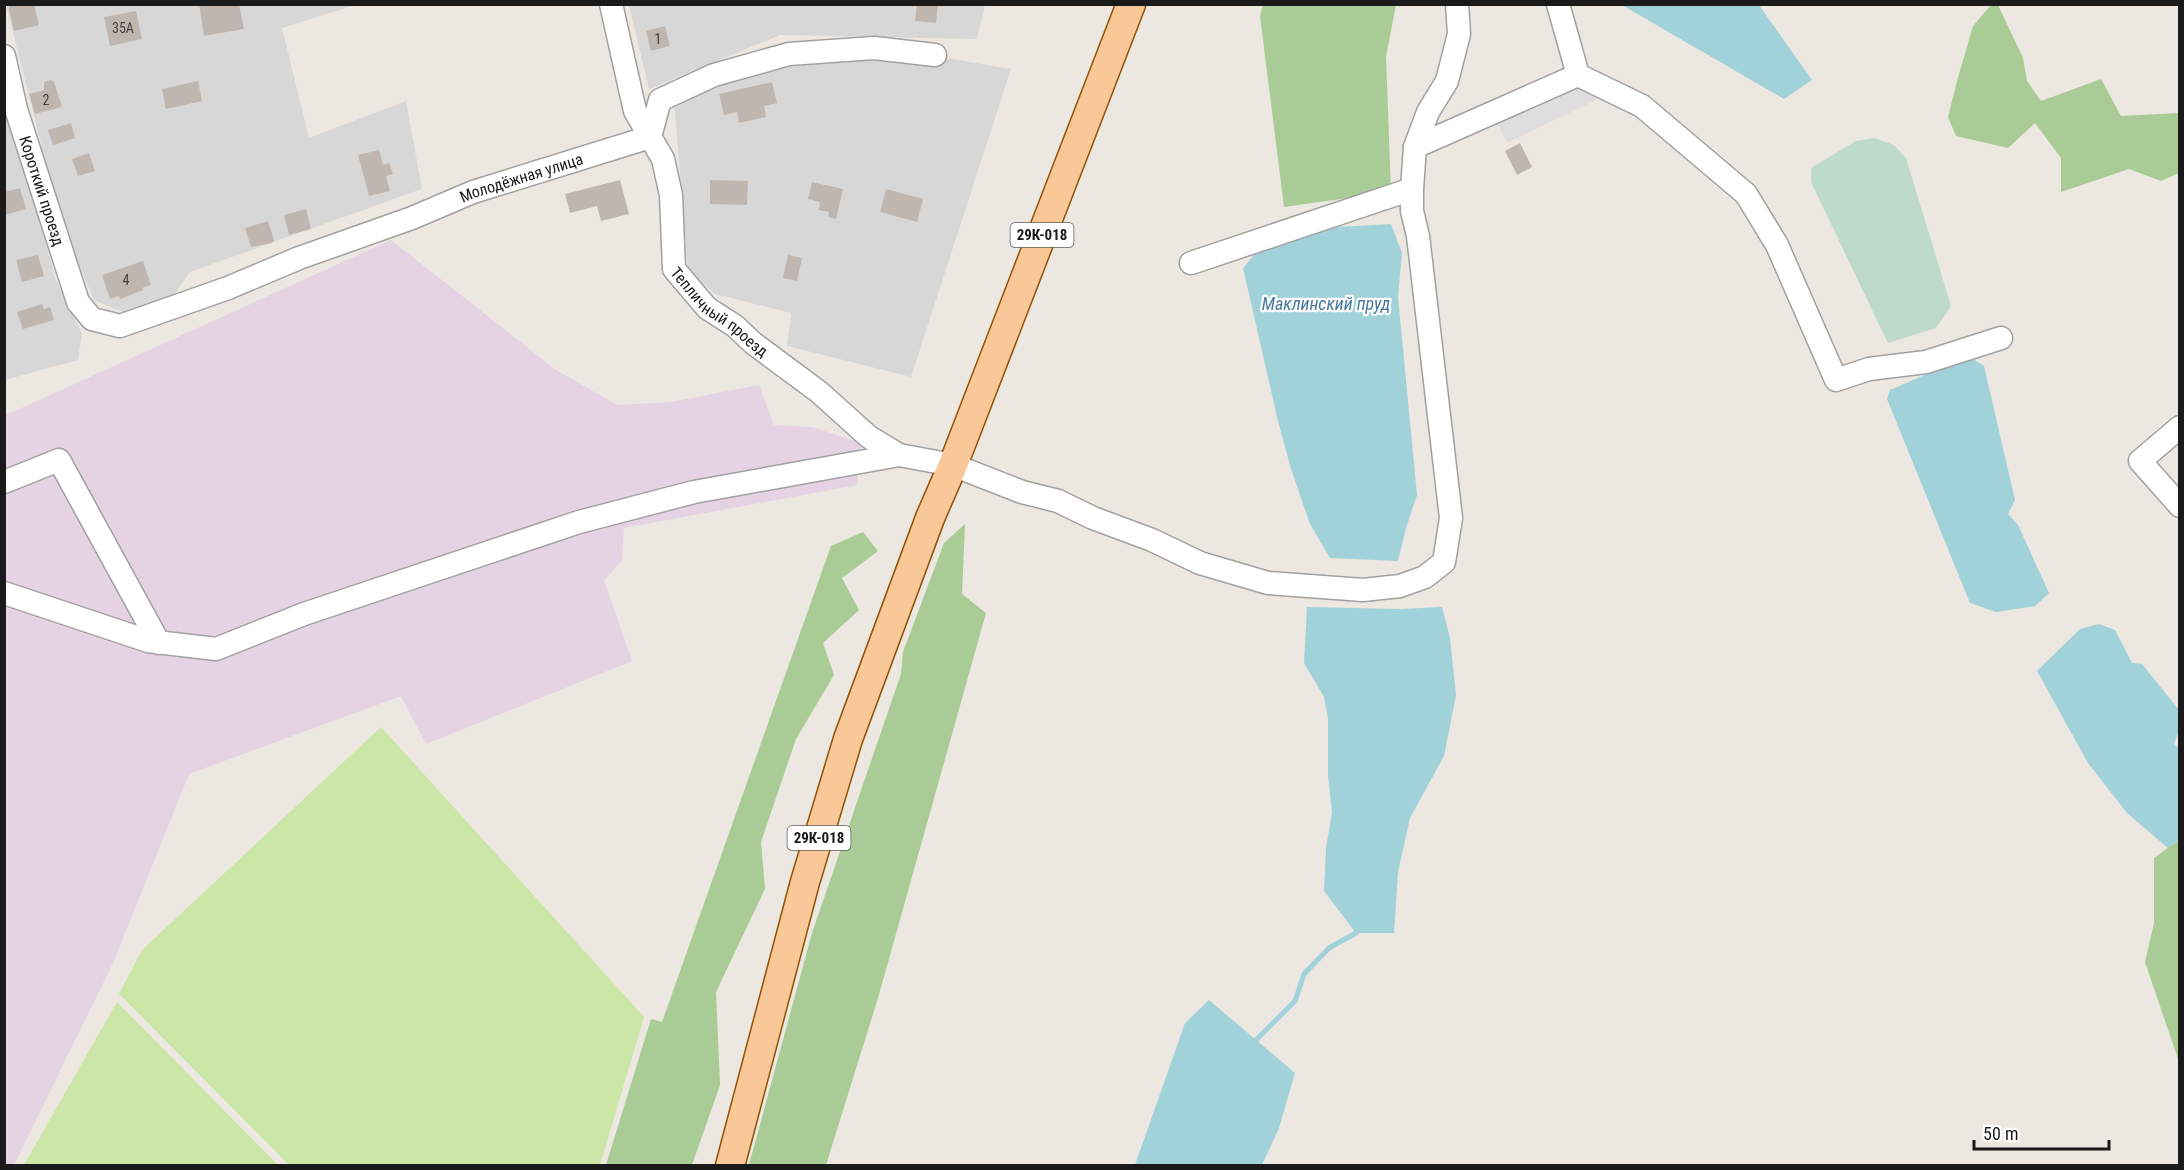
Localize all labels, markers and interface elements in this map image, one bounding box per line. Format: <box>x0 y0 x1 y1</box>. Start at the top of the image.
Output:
house number: 35А <box>112 20 134 36</box>
house number: 1 <box>655 31 661 47</box>
house number: 2 <box>43 92 50 108</box>
street label: Короткий проезд <box>15 133 68 248</box>
street label: Молодёжная улица <box>457 149 585 207</box>
road number: 29К-018 <box>1010 223 1074 247</box>
street label: Тепличный проезд <box>666 263 772 361</box>
house number: 4 <box>123 272 130 288</box>
water label: Маклинский пруд <box>1262 293 1390 314</box>
road number: 29К-018 <box>788 826 850 850</box>
scale bar <box>1974 1113 2109 1151</box>
text: 50 m <box>1983 1123 2018 1144</box>

